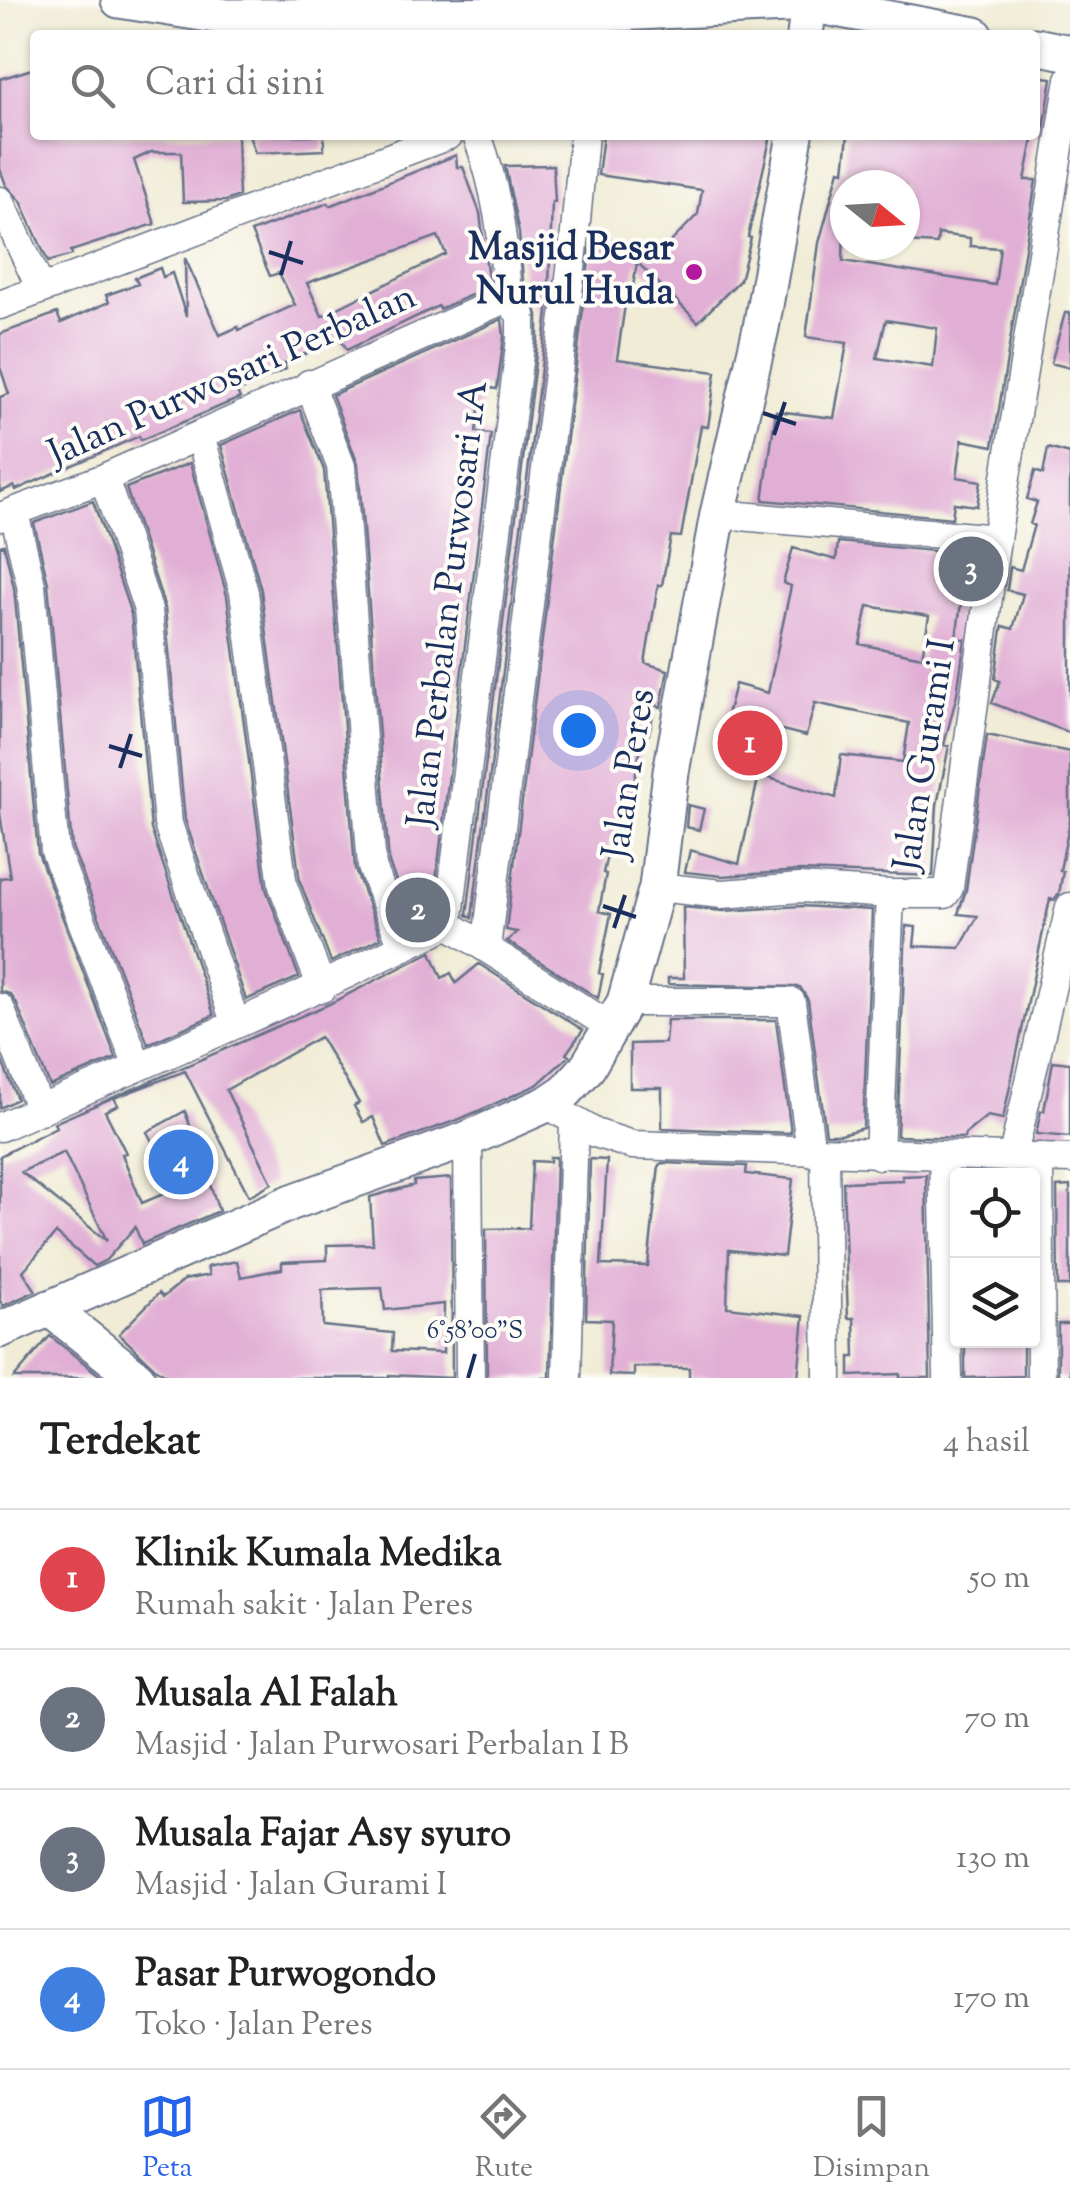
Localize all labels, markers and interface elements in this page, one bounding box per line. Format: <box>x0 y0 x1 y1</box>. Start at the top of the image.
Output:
search box <box>30 30 1040 140</box>
icon: search <box>65 58 120 113</box>
text: Cari di sini <box>145 58 325 112</box>
north arrow <box>830 170 920 260</box>
place label: Masjid Besar Nurul Huda <box>468 223 675 321</box>
marker: Masjid Besar Nurul Huda <box>683 261 705 283</box>
street label: Jalan Purwosari Perbalan <box>39 271 426 483</box>
street label: Jalan Perbalan Purwosari 1A <box>396 377 504 832</box>
pin: 3 <box>938 532 1004 606</box>
street label: Jalan Gurami I <box>882 635 972 877</box>
street label: Jalan Peres <box>591 685 671 865</box>
your location <box>553 705 604 756</box>
pin: 1 <box>718 706 782 780</box>
pin: 2 <box>386 872 450 948</box>
pin: 4 <box>148 1124 214 1200</box>
map controls <box>950 1168 1040 1348</box>
button: locate <box>950 1168 1040 1258</box>
button: layers <box>950 1258 1040 1348</box>
text: 6°58'00"S <box>427 1314 523 1350</box>
text: Terdekat <box>40 1413 200 1473</box>
text: 4 hasil <box>943 1420 1030 1466</box>
text: Klinik Kumala Medika <box>135 1529 502 1583</box>
text: 1 <box>67 1556 78 1602</box>
text: 50 m <box>969 1556 1030 1602</box>
text: Rumah sakit · Jalan Peres <box>135 1583 473 1629</box>
text: Musala Al Falah <box>135 1669 398 1723</box>
text: 2 <box>65 1696 80 1742</box>
text: 70 m <box>964 1696 1030 1742</box>
text: Masjid · Jalan Purwosari Perbalan I B <box>135 1723 629 1769</box>
text: Musala Fajar Asy syuro <box>135 1809 511 1863</box>
text: 3 <box>66 1836 79 1882</box>
text: 130 m <box>956 1836 1030 1882</box>
text: Masjid · Jalan Gurami I <box>135 1863 447 1909</box>
text: Pasar Purwogondo <box>135 1949 436 2003</box>
text: 4 <box>64 1976 81 2022</box>
text: 170 m <box>953 1976 1030 2022</box>
text: Toko · Jalan Peres <box>135 2003 373 2049</box>
tab: Peta <box>140 2089 195 2189</box>
tab: Rute <box>475 2089 533 2189</box>
tab: Disimpan <box>813 2089 930 2189</box>

